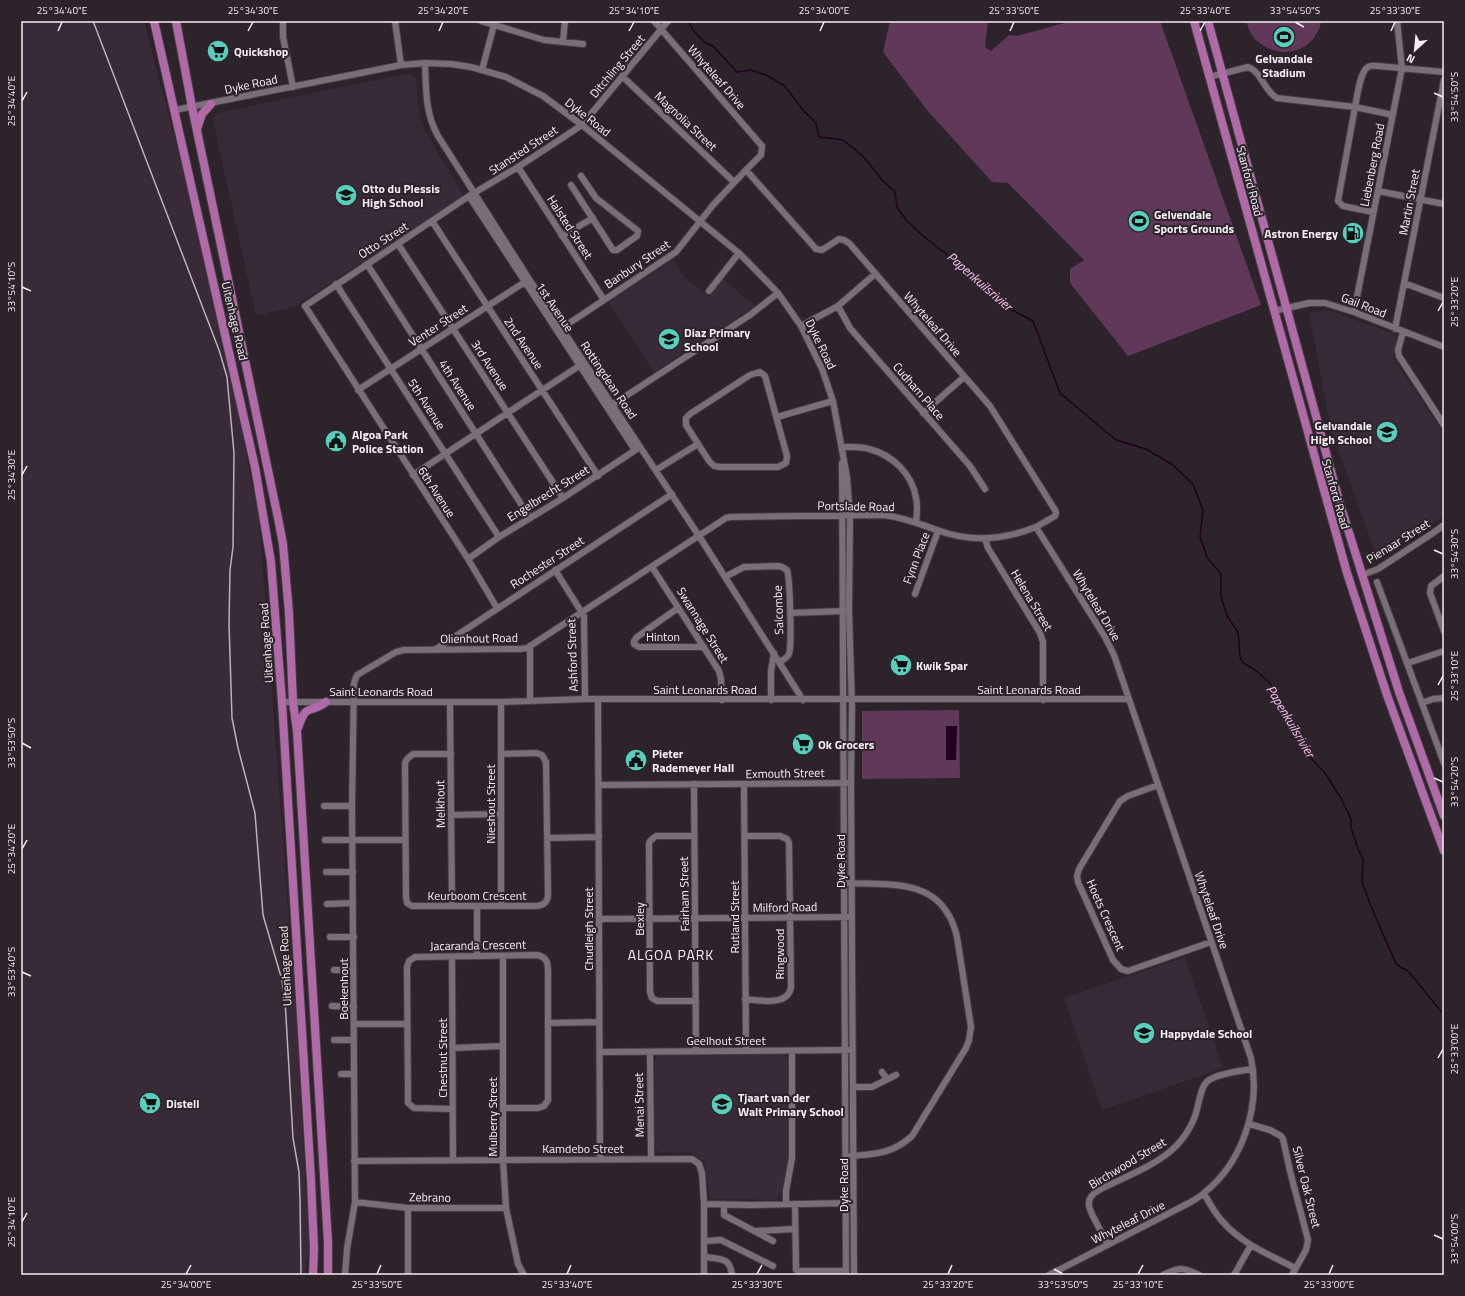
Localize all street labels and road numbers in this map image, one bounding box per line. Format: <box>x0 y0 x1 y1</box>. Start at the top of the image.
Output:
street label: Ditchling Street <box>585 29 650 102</box>
street label: Whyteleaf Drive <box>683 40 751 114</box>
street label: Dyke Road <box>223 69 279 99</box>
street label: Magnolia Street <box>650 87 722 156</box>
street label: Dyke Road <box>561 93 615 141</box>
street label: Stansted Street <box>485 120 562 179</box>
street label: Liebenberg Road <box>1355 122 1389 208</box>
street label: Stanford Road <box>1231 144 1269 218</box>
street label: Martin Street <box>1393 166 1425 237</box>
street label: Halsted Street <box>542 191 598 263</box>
street label: Otto Street <box>354 216 412 263</box>
street label: Banbury Street <box>600 234 674 293</box>
street label: 1st Avenue <box>531 278 579 336</box>
street label: Uitenhage Road <box>217 280 253 362</box>
street label: Whyteleaf Drive <box>899 287 967 361</box>
street label: Gail Road <box>1338 288 1390 322</box>
street label: Venter Street <box>405 298 472 351</box>
street label: 2nd Avenue <box>499 313 549 373</box>
street label: Dyke Road <box>801 316 841 372</box>
street label: 3rd Avenue <box>466 336 514 394</box>
street label: Rottingdean Road <box>576 337 642 423</box>
street label: 4th Avenue <box>434 356 482 414</box>
street label: Cudham Place <box>888 358 950 424</box>
street label: 5th Avenue <box>403 375 451 433</box>
street label: Stanford Road <box>1317 457 1355 531</box>
street label: Engelbrecht Street <box>503 460 594 526</box>
street label: 6th Avenue <box>413 463 461 521</box>
street label: Portslade Road <box>817 496 895 516</box>
street label: Pienaar Street <box>1362 513 1434 568</box>
street label: Fynn Place <box>897 529 935 587</box>
street label: Rochester Street <box>506 530 588 593</box>
street label: Whyteleaf Drive <box>1068 565 1126 645</box>
street label: Helena Street <box>1006 566 1058 635</box>
street label: Swannage Street <box>672 583 734 667</box>
street label: Salcombe <box>768 585 788 635</box>
street label: Uitenhage Road <box>254 602 278 684</box>
street label: Ashford Street <box>561 617 583 692</box>
street label: Hinton <box>646 627 680 646</box>
street label: Olienhout Road <box>440 628 518 648</box>
street label: Saint Leonards Road <box>653 680 757 699</box>
street label: Saint Leonards Road <box>977 680 1081 699</box>
street label: Saint Leonards Road <box>329 682 433 701</box>
street label: Exmouth Street <box>745 763 825 783</box>
street label: Nieshout Street <box>481 764 500 844</box>
street label: Melkhout <box>430 779 450 828</box>
street label: Dyke Road <box>831 834 850 888</box>
street label: Fairham Street <box>674 856 694 932</box>
street label: Whyteleaf Drive <box>1190 869 1234 951</box>
street label: Hoets Crescent <box>1082 876 1131 955</box>
street label: Rutland Street <box>725 880 744 954</box>
street label: Keurboom Crescent <box>428 886 527 905</box>
street label: Chudleigh Street <box>579 887 598 971</box>
street label: Milford Road <box>753 897 817 917</box>
street label: Bexley <box>630 902 649 936</box>
street label: Uitenhage Road <box>273 925 297 1007</box>
street label: Ringwood <box>770 929 789 979</box>
street label: Jacaranda Crescent <box>430 935 527 955</box>
street label: Boekenhout <box>334 958 353 1020</box>
street label: Chestnut Street <box>433 1018 452 1098</box>
street label: Geelhout Street <box>686 1031 766 1050</box>
street label: Menai Street <box>629 1072 649 1138</box>
street label: Mulberry Street <box>483 1077 502 1157</box>
street label: Birchwood Street <box>1085 1132 1170 1194</box>
street label: Kamdebo Street <box>542 1139 625 1158</box>
street label: Silver Oak Street <box>1288 1144 1327 1231</box>
street label: Dyke Road <box>834 1158 853 1212</box>
street label: Zebrano <box>409 1187 451 1207</box>
street label: Whyteleaf Drive <box>1088 1195 1168 1249</box>

